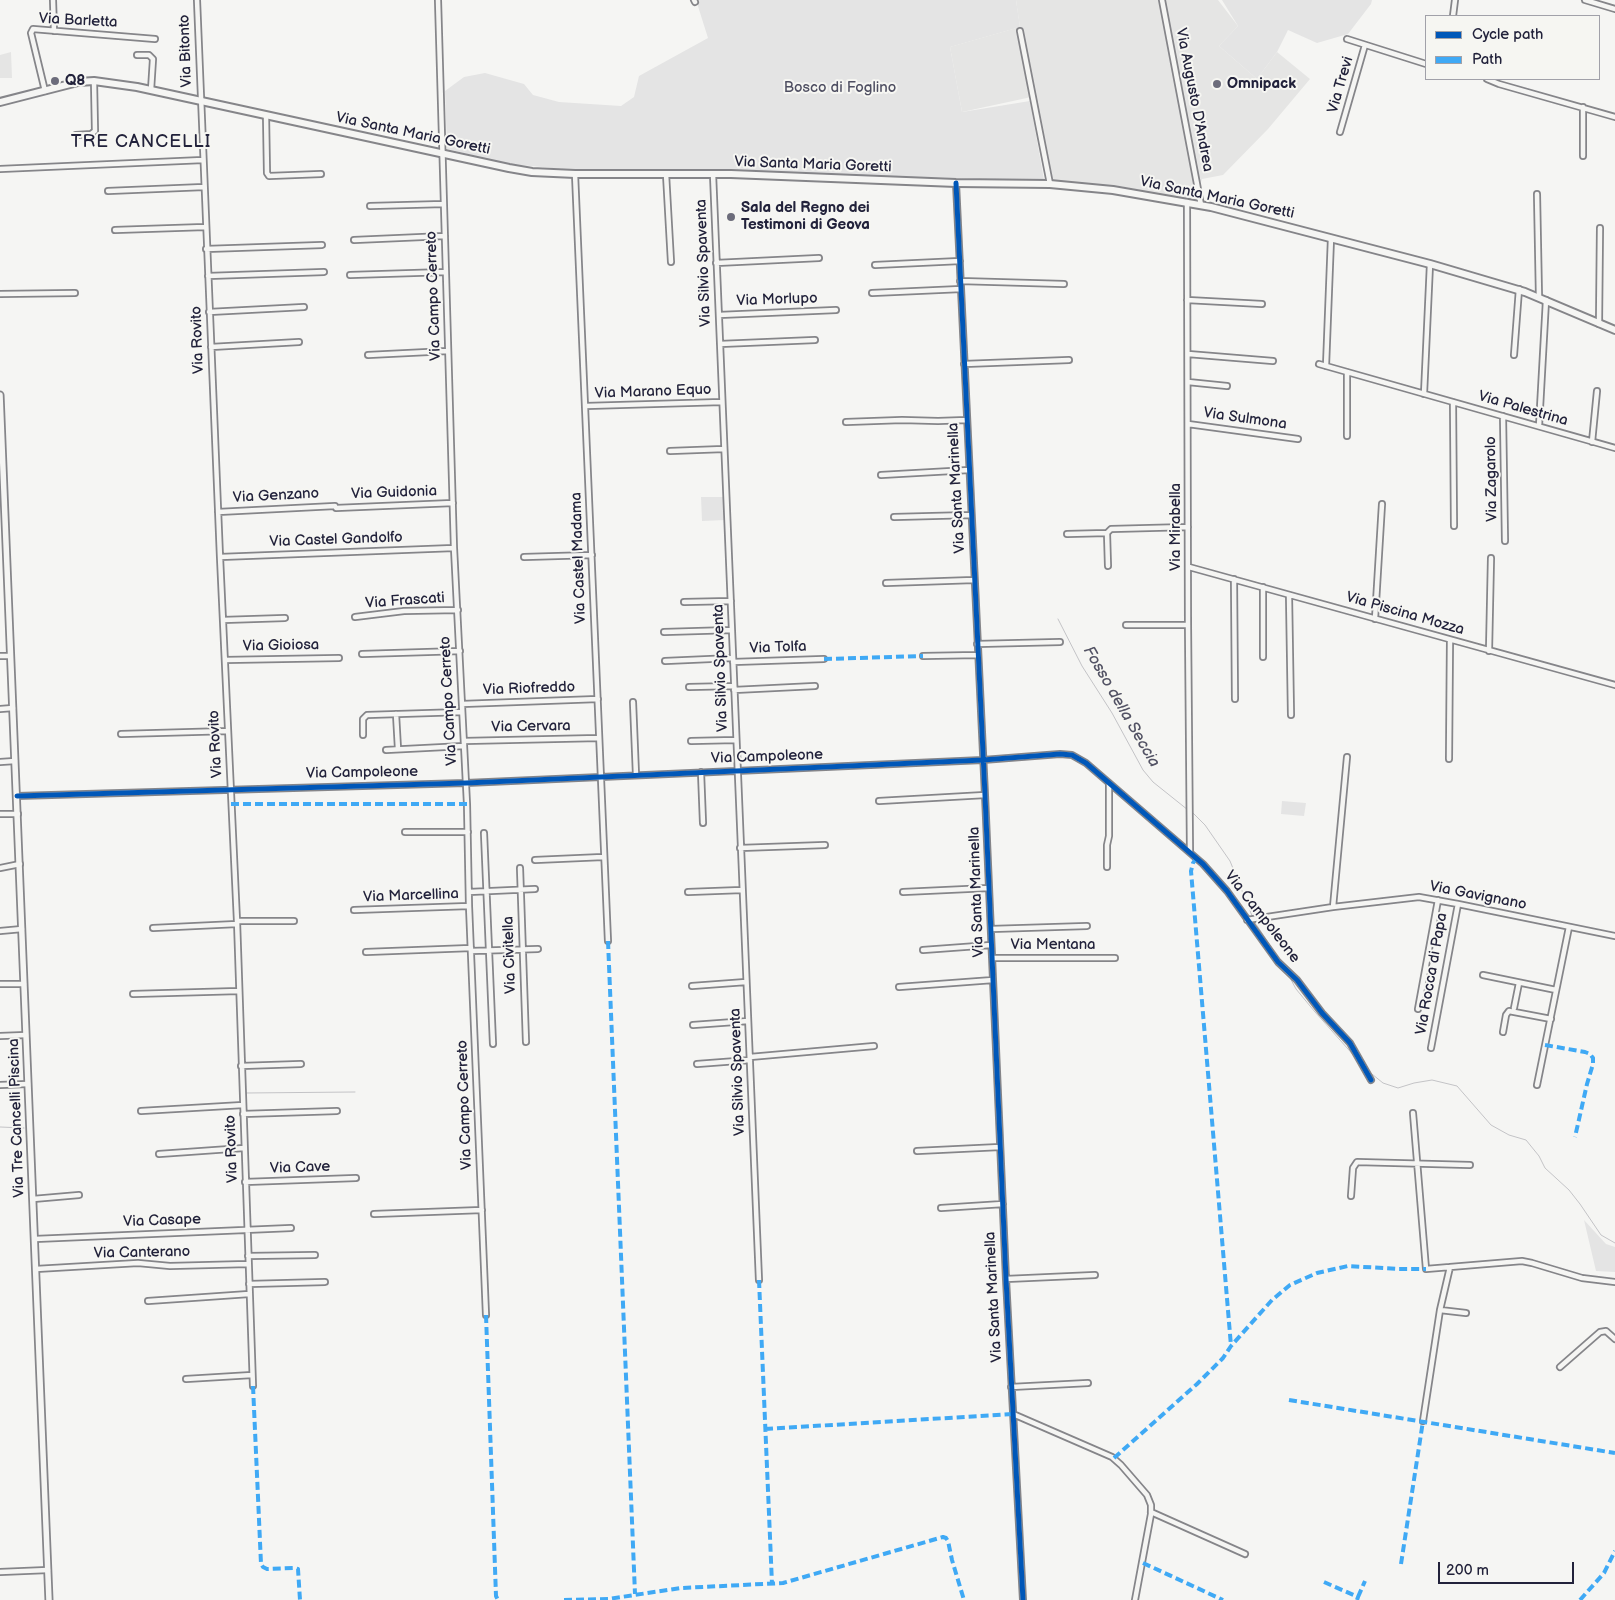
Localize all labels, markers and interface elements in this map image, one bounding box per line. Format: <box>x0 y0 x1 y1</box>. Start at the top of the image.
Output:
street label: Via Barletta <box>38 10 118 32</box>
street label: Via Bitonto <box>176 14 196 88</box>
legend <box>1425 15 1600 80</box>
text: Cycle path <box>1472 25 1543 44</box>
street label: Via Augusto D'Andrea <box>1171 27 1217 173</box>
text: Path <box>1472 50 1502 69</box>
street label: Via Trevi <box>1324 55 1358 115</box>
place label: Q8 <box>65 72 85 90</box>
marker: Q8 <box>49 75 61 87</box>
place label: Omnipack <box>1227 75 1296 93</box>
marker: Omnipack <box>1211 78 1223 90</box>
park label: Bosco di Foglino <box>784 79 896 97</box>
street label: Via Santa Maria Goretti <box>334 109 492 159</box>
district label: TRE CANCELLI <box>69 131 213 153</box>
street label: Via Santa Maria Goretti <box>734 153 892 177</box>
street label: Via Santa Maria Goretti <box>1138 173 1296 223</box>
street label: Via Silvio Spaventa <box>693 199 715 327</box>
place label: Sala del Regno dei Testimoni di Geova <box>741 199 870 234</box>
marker: Sala del Regno dei Testimoni di Geova <box>725 211 737 223</box>
street label: Via Campo Cerreto <box>423 231 445 361</box>
street label: Via Morlupo <box>736 290 818 310</box>
street label: Via Rovito <box>188 306 208 374</box>
street label: Via Marano Equo <box>594 381 712 403</box>
street label: Via Palestrina <box>1476 388 1570 430</box>
street label: Via Sulmona <box>1202 404 1288 434</box>
street label: Via Santa Marinella <box>945 422 969 554</box>
street label: Via Zagarolo <box>1482 436 1502 522</box>
street label: Via Guidonia <box>351 483 437 503</box>
street label: Via Mirabella <box>1167 483 1185 571</box>
street label: Via Genzano <box>232 485 320 507</box>
street label: Via Castel Madama <box>568 492 590 624</box>
street label: Via Castel Gandolfo <box>269 529 403 551</box>
street label: Via Frascati <box>365 589 445 613</box>
street label: Via Piscina Mozza <box>1344 589 1466 639</box>
street label: Via Silvio Spaventa <box>710 604 732 732</box>
street label: Via Gioiosa <box>243 636 319 656</box>
street label: Via Campo Cerreto <box>437 636 461 766</box>
street label: Via Tolfa <box>749 638 807 658</box>
water label: Fosso della Seccia <box>1079 643 1163 771</box>
street label: Via Riofreddo <box>483 678 575 700</box>
street label: Via Rovito <box>205 710 227 778</box>
street label: Via Cervara <box>491 717 571 737</box>
street label: Via Campoleone <box>711 746 823 768</box>
street label: Via Campoleone <box>306 763 418 783</box>
street label: Via Santa Marinella <box>966 826 988 958</box>
street label: Via Campoleone <box>1220 867 1304 967</box>
street label: Via Gavignano <box>1428 878 1528 914</box>
street label: Via Marcellina <box>363 885 459 907</box>
street label: Via Rocca di Papa <box>1412 912 1452 1036</box>
street label: Via Civitella <box>500 916 520 994</box>
street label: Via Mentana <box>1010 936 1096 954</box>
street label: Via Silvio Spaventa <box>727 1008 749 1136</box>
street label: Via Tre Cancelli Piscina <box>5 1038 29 1198</box>
street label: Via Campo Cerreto <box>454 1040 476 1170</box>
street label: Via Rovito <box>222 1115 242 1183</box>
street label: Via Cave <box>270 1158 330 1178</box>
street label: Via Casape <box>123 1211 201 1231</box>
street label: Via Santa Marinella <box>982 1231 1006 1363</box>
street label: Via Canterano <box>94 1243 190 1263</box>
scale bar <box>1440 1552 1576 1584</box>
text: 200 m <box>1446 1561 1489 1580</box>

